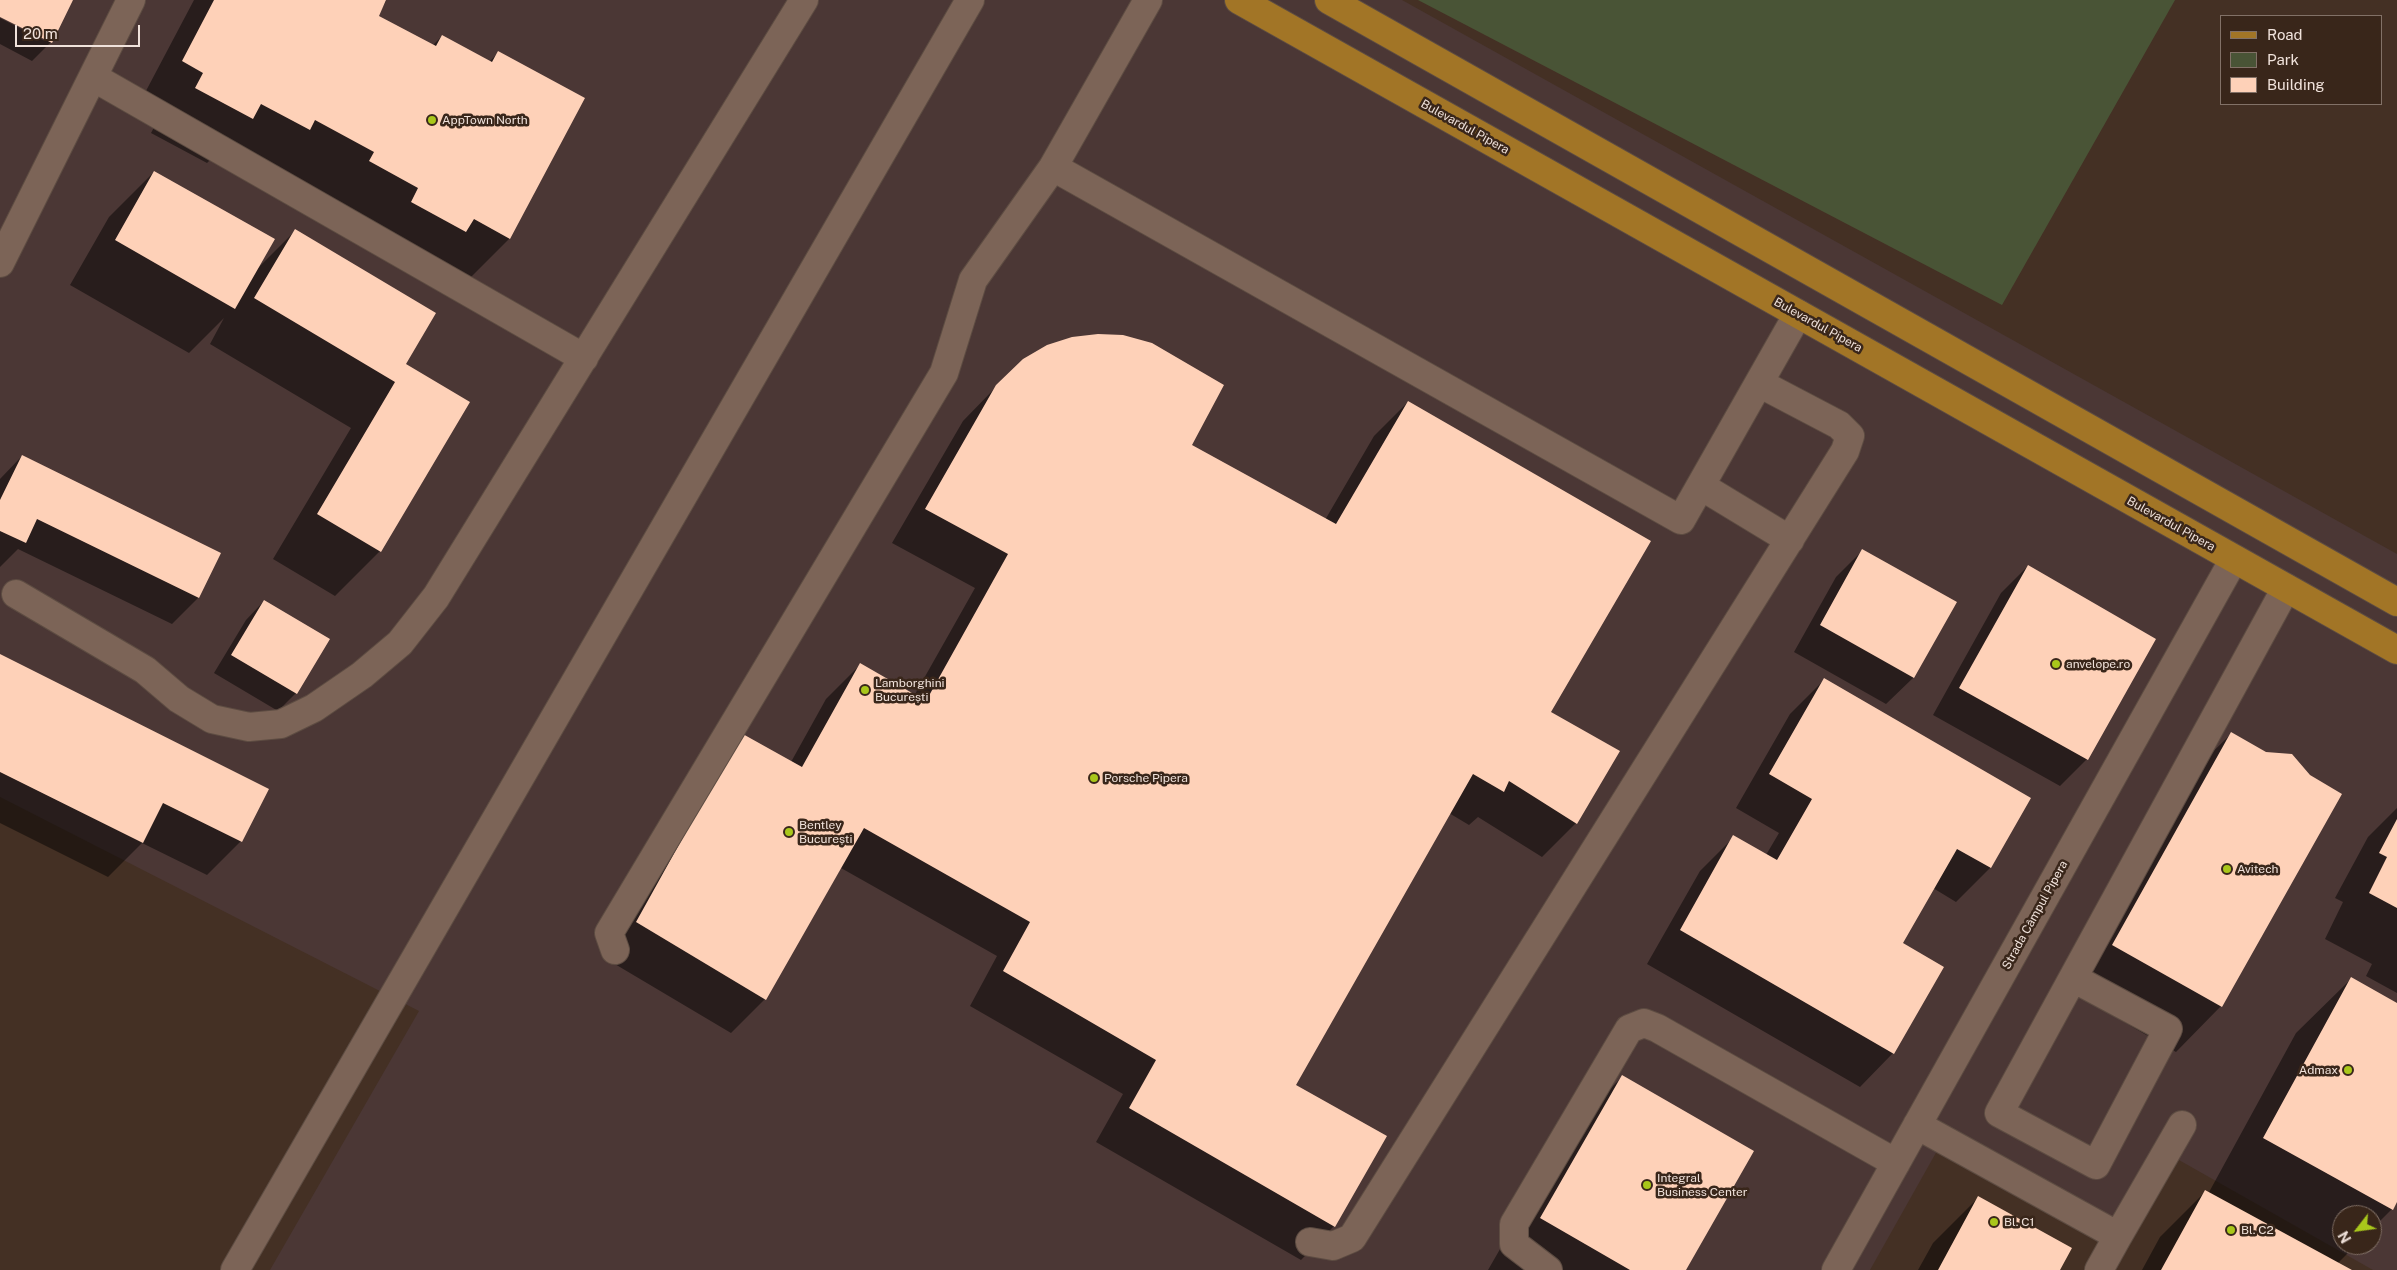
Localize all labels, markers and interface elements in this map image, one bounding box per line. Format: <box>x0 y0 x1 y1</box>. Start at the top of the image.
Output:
scale bar <box>18 15 142 47</box>
legend <box>2220 15 2382 105</box>
text: 20 m <box>23 25 58 42</box>
text: Road <box>2267 26 2303 43</box>
text: Park <box>2267 51 2299 68</box>
text: Building <box>2267 76 2325 93</box>
street label: Bulevardul Pipera <box>1418 97 1512 157</box>
place label: AppTown North <box>442 113 528 127</box>
marker: AppTown North <box>426 114 438 126</box>
street label: Bulevardul Pipera <box>1771 295 1865 355</box>
street label: Bulevardul Pipera <box>2124 494 2218 554</box>
place label: anvelope.ro <box>2066 657 2130 671</box>
marker: anvelope.ro <box>2050 658 2062 670</box>
place label: Lamborghini București <box>875 676 945 704</box>
marker: Lamborghini București <box>859 684 871 696</box>
place label: Porsche Pipera <box>1104 771 1188 785</box>
marker: Porsche Pipera <box>1088 772 1100 784</box>
place label: Bentley București <box>799 818 852 846</box>
marker: Bentley București <box>783 826 795 838</box>
street label: Strada Câmpul Pipera <box>1999 858 2071 972</box>
place label: Avitech <box>2237 862 2278 876</box>
marker: Avitech <box>2221 863 2233 875</box>
place label: Admax <box>2299 1063 2338 1077</box>
marker: Admax <box>2342 1064 2354 1076</box>
place label: Integral Business Center <box>1657 1171 1748 1199</box>
marker: Integral Business Center <box>1641 1179 1653 1191</box>
north arrow <box>2332 1205 2382 1255</box>
place label: Bl. C1 <box>2004 1215 2035 1229</box>
marker: Bl. C1 <box>1988 1216 2000 1228</box>
place label: Bl. C2 <box>2241 1223 2274 1237</box>
marker: Bl. C2 <box>2225 1224 2237 1236</box>
text: N <box>2335 1228 2355 1246</box>

